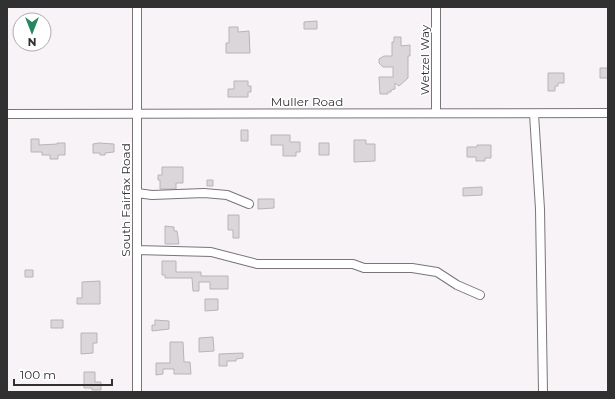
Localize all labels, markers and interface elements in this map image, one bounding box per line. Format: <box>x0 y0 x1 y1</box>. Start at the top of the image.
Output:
north arrow <box>12 12 52 52</box>
street label: Wetzel Way <box>417 24 432 95</box>
text: N <box>28 35 36 49</box>
street label: Muller Road <box>271 94 343 109</box>
street label: South Fairfax Road <box>118 143 133 257</box>
scale bar <box>14 361 112 387</box>
text: 100 m <box>20 367 56 382</box>

